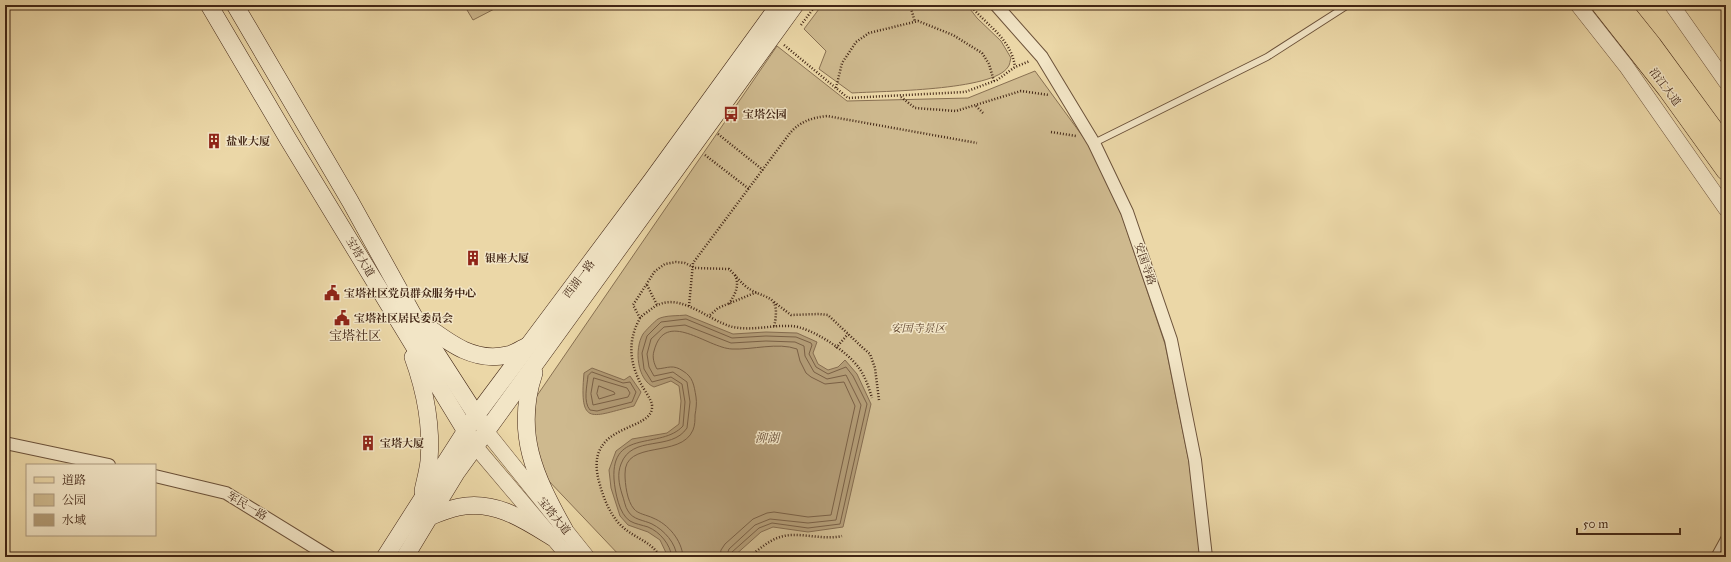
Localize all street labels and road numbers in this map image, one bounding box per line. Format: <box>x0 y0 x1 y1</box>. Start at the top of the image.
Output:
street label: 沿江大道 <box>1647 66 1683 108</box>
street label: 宝塔大道 <box>343 235 377 279</box>
street label: 安国寺路 <box>1132 241 1158 287</box>
street label: 西湖一路 <box>561 258 597 300</box>
street label: 军民一路 <box>225 489 269 523</box>
street label: 宝塔大道 <box>535 495 573 537</box>

